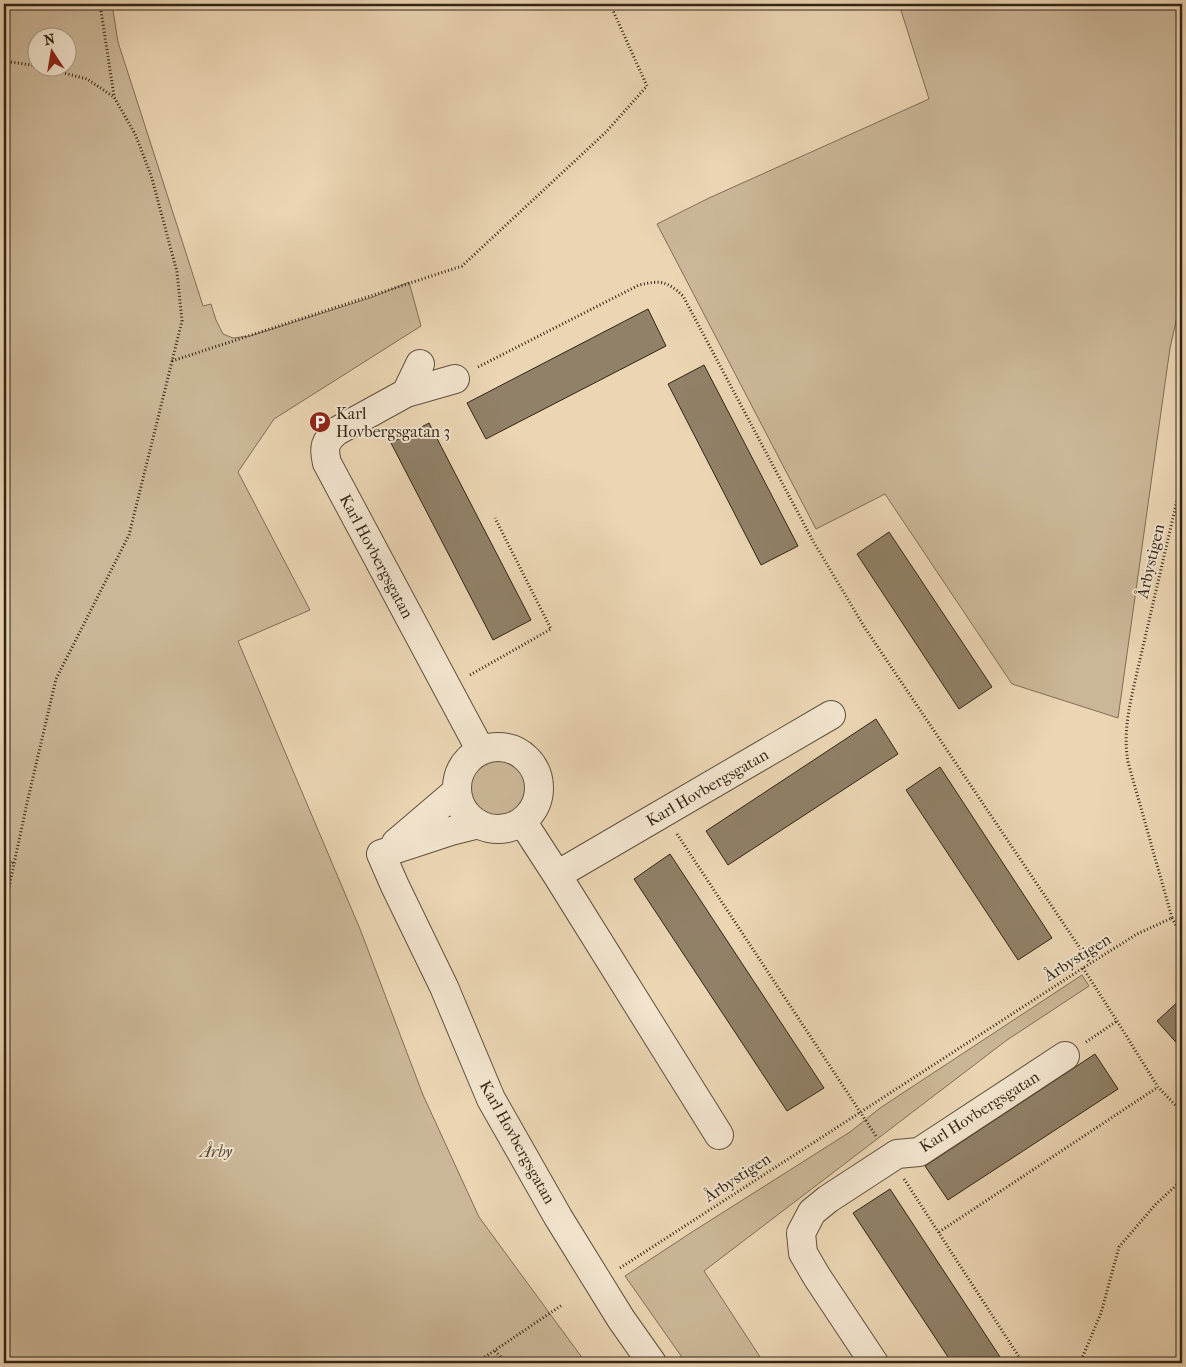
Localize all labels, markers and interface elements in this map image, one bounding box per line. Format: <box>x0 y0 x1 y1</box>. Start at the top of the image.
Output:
north arrow <box>28 28 78 78</box>
text: N <box>42 30 57 49</box>
place label: Karl Hovbergsgatan 3 <box>336 404 450 441</box>
parking icon: Karl Hovbergsgatan 3 <box>308 410 332 434</box>
street label: Karl Hovbergsgatan <box>336 491 418 622</box>
street label: Årbystigen <box>1132 521 1168 601</box>
street label: Karl Hovbergsgatan <box>643 744 772 830</box>
street label: Årbystigen <box>1039 928 1115 986</box>
street label: Karl Hovbergsgatan <box>916 1066 1043 1156</box>
street label: Karl Hovbergsgatan <box>476 1077 560 1208</box>
park label: Årby <box>198 1141 232 1161</box>
street label: Årbystigen <box>699 1148 775 1207</box>

